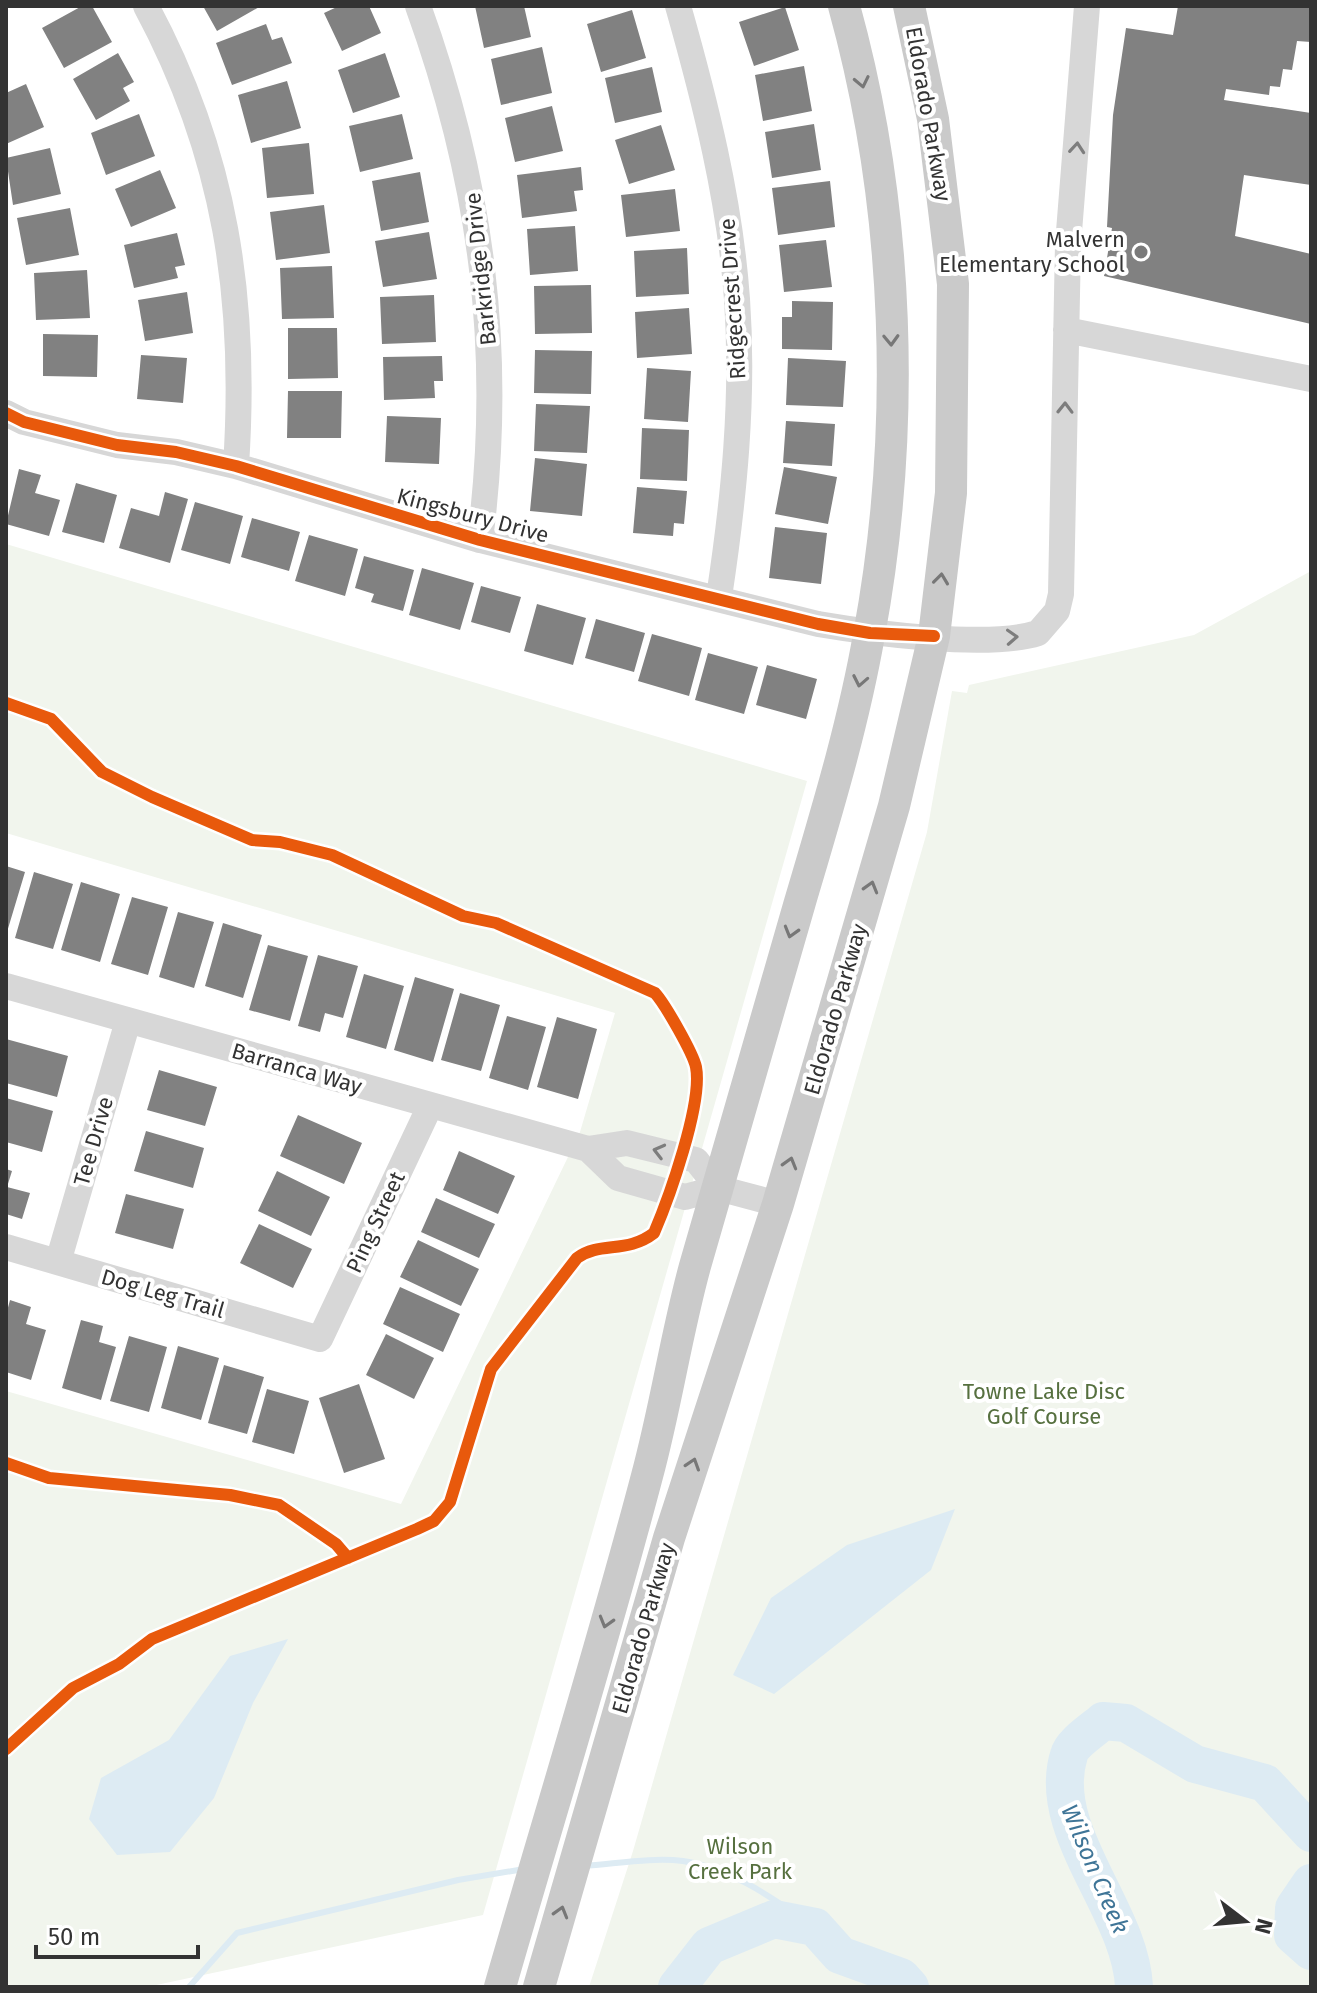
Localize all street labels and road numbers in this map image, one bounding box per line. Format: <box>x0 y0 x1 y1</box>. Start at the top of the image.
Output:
street label: Eldorado Parkway <box>900 25 957 204</box>
street label: Barkridge Drive <box>459 191 502 347</box>
street label: Ridgecrest Drive <box>713 217 752 381</box>
street label: Kingsbury Drive <box>394 482 552 549</box>
street label: Eldorado Parkway <box>798 920 873 1098</box>
street label: Barranca Way <box>228 1037 365 1100</box>
street label: Tee Drive <box>68 1093 119 1189</box>
street label: Ping Street <box>340 1167 411 1277</box>
street label: Dog Leg Trail <box>98 1263 228 1324</box>
street label: Eldorado Parkway <box>606 1539 681 1717</box>

